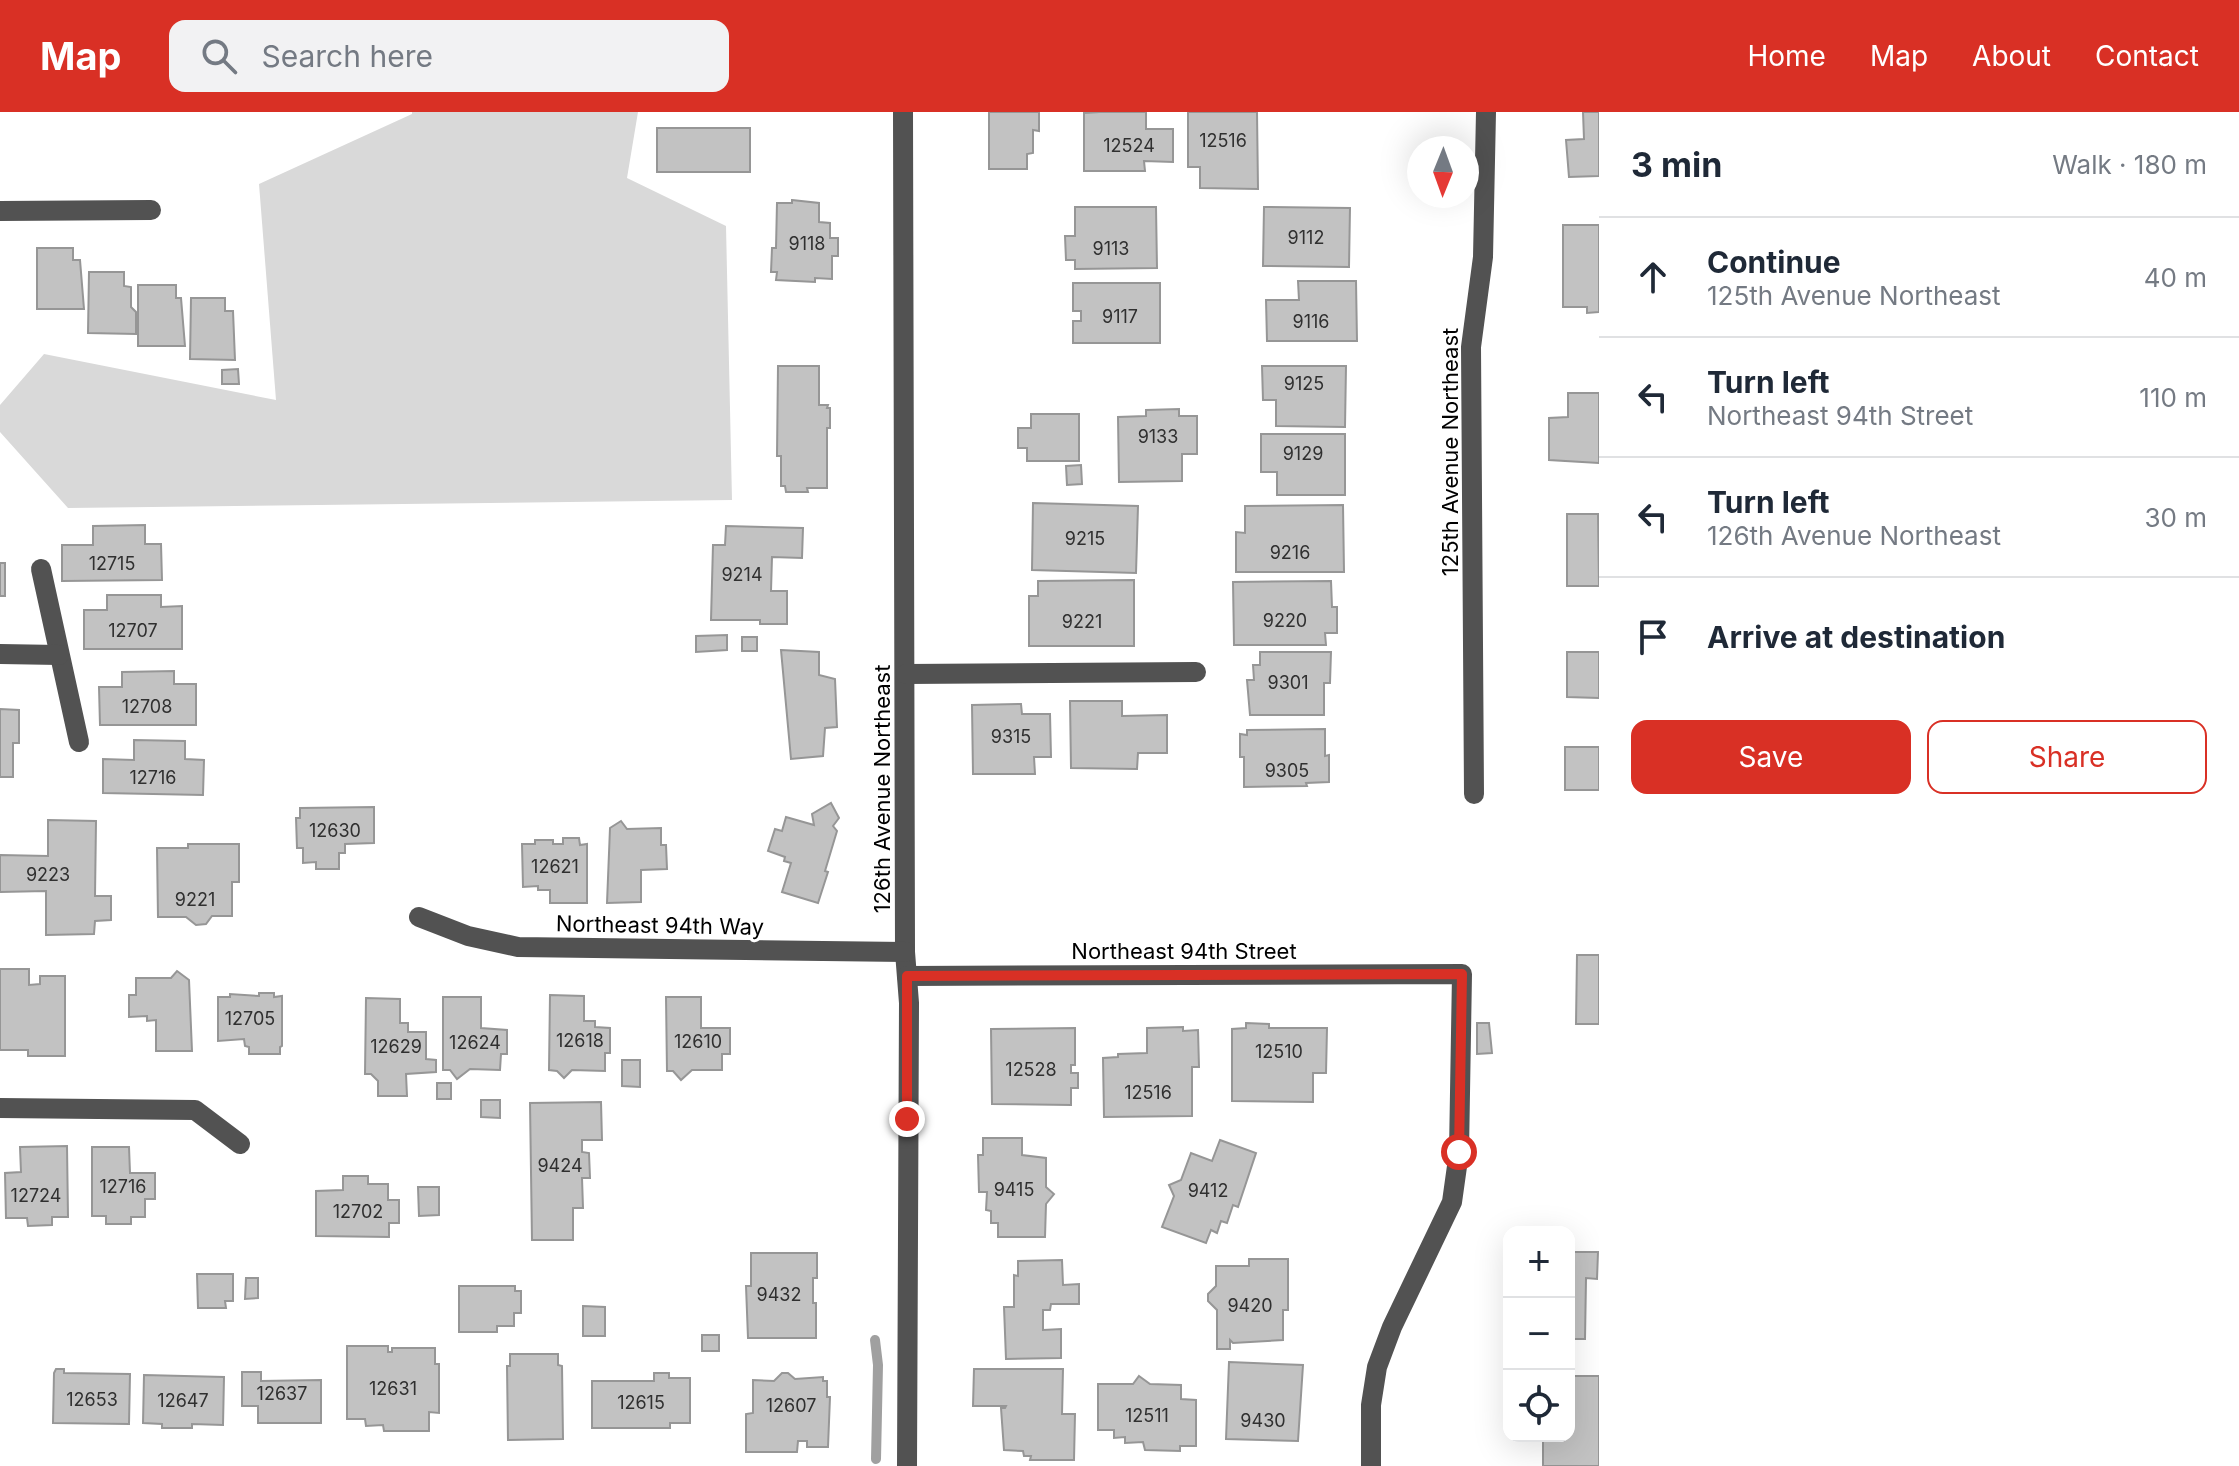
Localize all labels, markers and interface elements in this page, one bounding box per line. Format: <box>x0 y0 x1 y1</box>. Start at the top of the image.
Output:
search box <box>169 20 729 92</box>
text: Map <box>40 33 121 79</box>
icon: search <box>197 34 241 78</box>
text: Search here <box>261 38 433 74</box>
text: Home <box>1747 39 1826 73</box>
text: Map <box>1870 39 1928 73</box>
text: About <box>1972 39 2051 73</box>
text: Contact <box>2095 39 2199 73</box>
house number: 12516 <box>1199 130 1247 151</box>
house number: 12524 <box>1103 135 1155 156</box>
north arrow <box>1407 136 1479 208</box>
text: 3 min <box>1631 144 1722 185</box>
text: Walk · 180 m <box>2052 149 2207 180</box>
house number: 9112 <box>1288 227 1324 248</box>
house number: 9118 <box>789 233 825 254</box>
house number: 9113 <box>1093 238 1129 259</box>
text: Continue <box>1707 244 1841 280</box>
icon: ahead <box>1631 255 1675 299</box>
text: 40 m <box>2144 262 2207 293</box>
text: 125th Avenue Northeast <box>1707 280 2001 311</box>
house number: 9117 <box>1102 306 1138 327</box>
house number: 9116 <box>1293 311 1329 332</box>
street label: 125th Avenue Northeast <box>1437 328 1463 576</box>
text: Turn left <box>1707 364 1829 400</box>
house number: 9125 <box>1284 373 1324 394</box>
icon: left <box>1631 375 1675 419</box>
text: 110 m <box>2139 382 2207 413</box>
text: Northeast 94th Street <box>1707 400 1973 431</box>
house number: 9133 <box>1138 426 1178 447</box>
house number: 9129 <box>1283 443 1323 464</box>
text: Turn left <box>1707 484 1829 520</box>
icon: left <box>1631 495 1675 539</box>
text: 30 m <box>2144 502 2207 533</box>
text: 126th Avenue Northeast <box>1707 520 2001 551</box>
house number: 9215 <box>1065 528 1105 549</box>
house number: 9216 <box>1270 542 1310 563</box>
house number: 12715 <box>89 553 135 574</box>
house number: 9214 <box>721 564 763 585</box>
house number: 9220 <box>1263 610 1307 631</box>
house number: 9221 <box>1062 611 1102 632</box>
icon: arrive <box>1631 615 1675 659</box>
text: Arrive at destination <box>1707 619 2005 655</box>
house number: 12707 <box>108 620 158 641</box>
street label: 126th Avenue Northeast <box>869 665 895 913</box>
house number: 9301 <box>1268 672 1308 693</box>
house number: 12708 <box>122 696 172 717</box>
button: Save <box>1631 720 1911 794</box>
button: Share <box>1927 720 2207 794</box>
house number: 9315 <box>991 726 1031 747</box>
house number: 9305 <box>1265 760 1309 781</box>
house number: 12716 <box>130 767 176 788</box>
house number: 12630 <box>309 820 361 841</box>
house number: 12621 <box>531 856 579 877</box>
house number: 9223 <box>26 864 70 885</box>
house number: 9221 <box>175 889 215 910</box>
street label: Northeast 94th Way <box>556 910 764 940</box>
street label: Northeast 94th Street <box>1071 938 1297 964</box>
house number: 12705 <box>225 1008 275 1029</box>
house number: 12618 <box>556 1030 604 1051</box>
house number: 12610 <box>674 1031 722 1052</box>
house number: 12624 <box>449 1032 501 1053</box>
house number: 12629 <box>370 1036 422 1057</box>
house number: 12510 <box>1255 1041 1303 1062</box>
house number: 12528 <box>1005 1059 1057 1080</box>
house number: 12516 <box>1124 1082 1172 1103</box>
route end <box>889 1101 925 1137</box>
route start <box>1441 1134 1477 1170</box>
house number: 9424 <box>537 1155 583 1176</box>
house number: 12716 <box>100 1176 146 1197</box>
house number: 9415 <box>994 1179 1034 1200</box>
house number: 9412 <box>1188 1180 1228 1201</box>
house number: 12724 <box>11 1185 61 1206</box>
house number: 12702 <box>333 1201 383 1222</box>
map controls <box>1503 1226 1575 1442</box>
button: + <box>1503 1226 1575 1298</box>
house number: 9432 <box>757 1284 801 1305</box>
house number: 9420 <box>1227 1295 1273 1316</box>
button: − <box>1503 1298 1575 1370</box>
button: locate <box>1503 1370 1575 1442</box>
house number: 12631 <box>369 1378 417 1399</box>
house number: 12637 <box>257 1383 307 1404</box>
house number: 12653 <box>66 1389 118 1410</box>
house number: 12647 <box>157 1390 209 1411</box>
house number: 12615 <box>617 1392 665 1413</box>
house number: 12607 <box>766 1395 816 1416</box>
house number: 12511 <box>1125 1405 1169 1426</box>
house number: 9430 <box>1240 1410 1286 1431</box>

